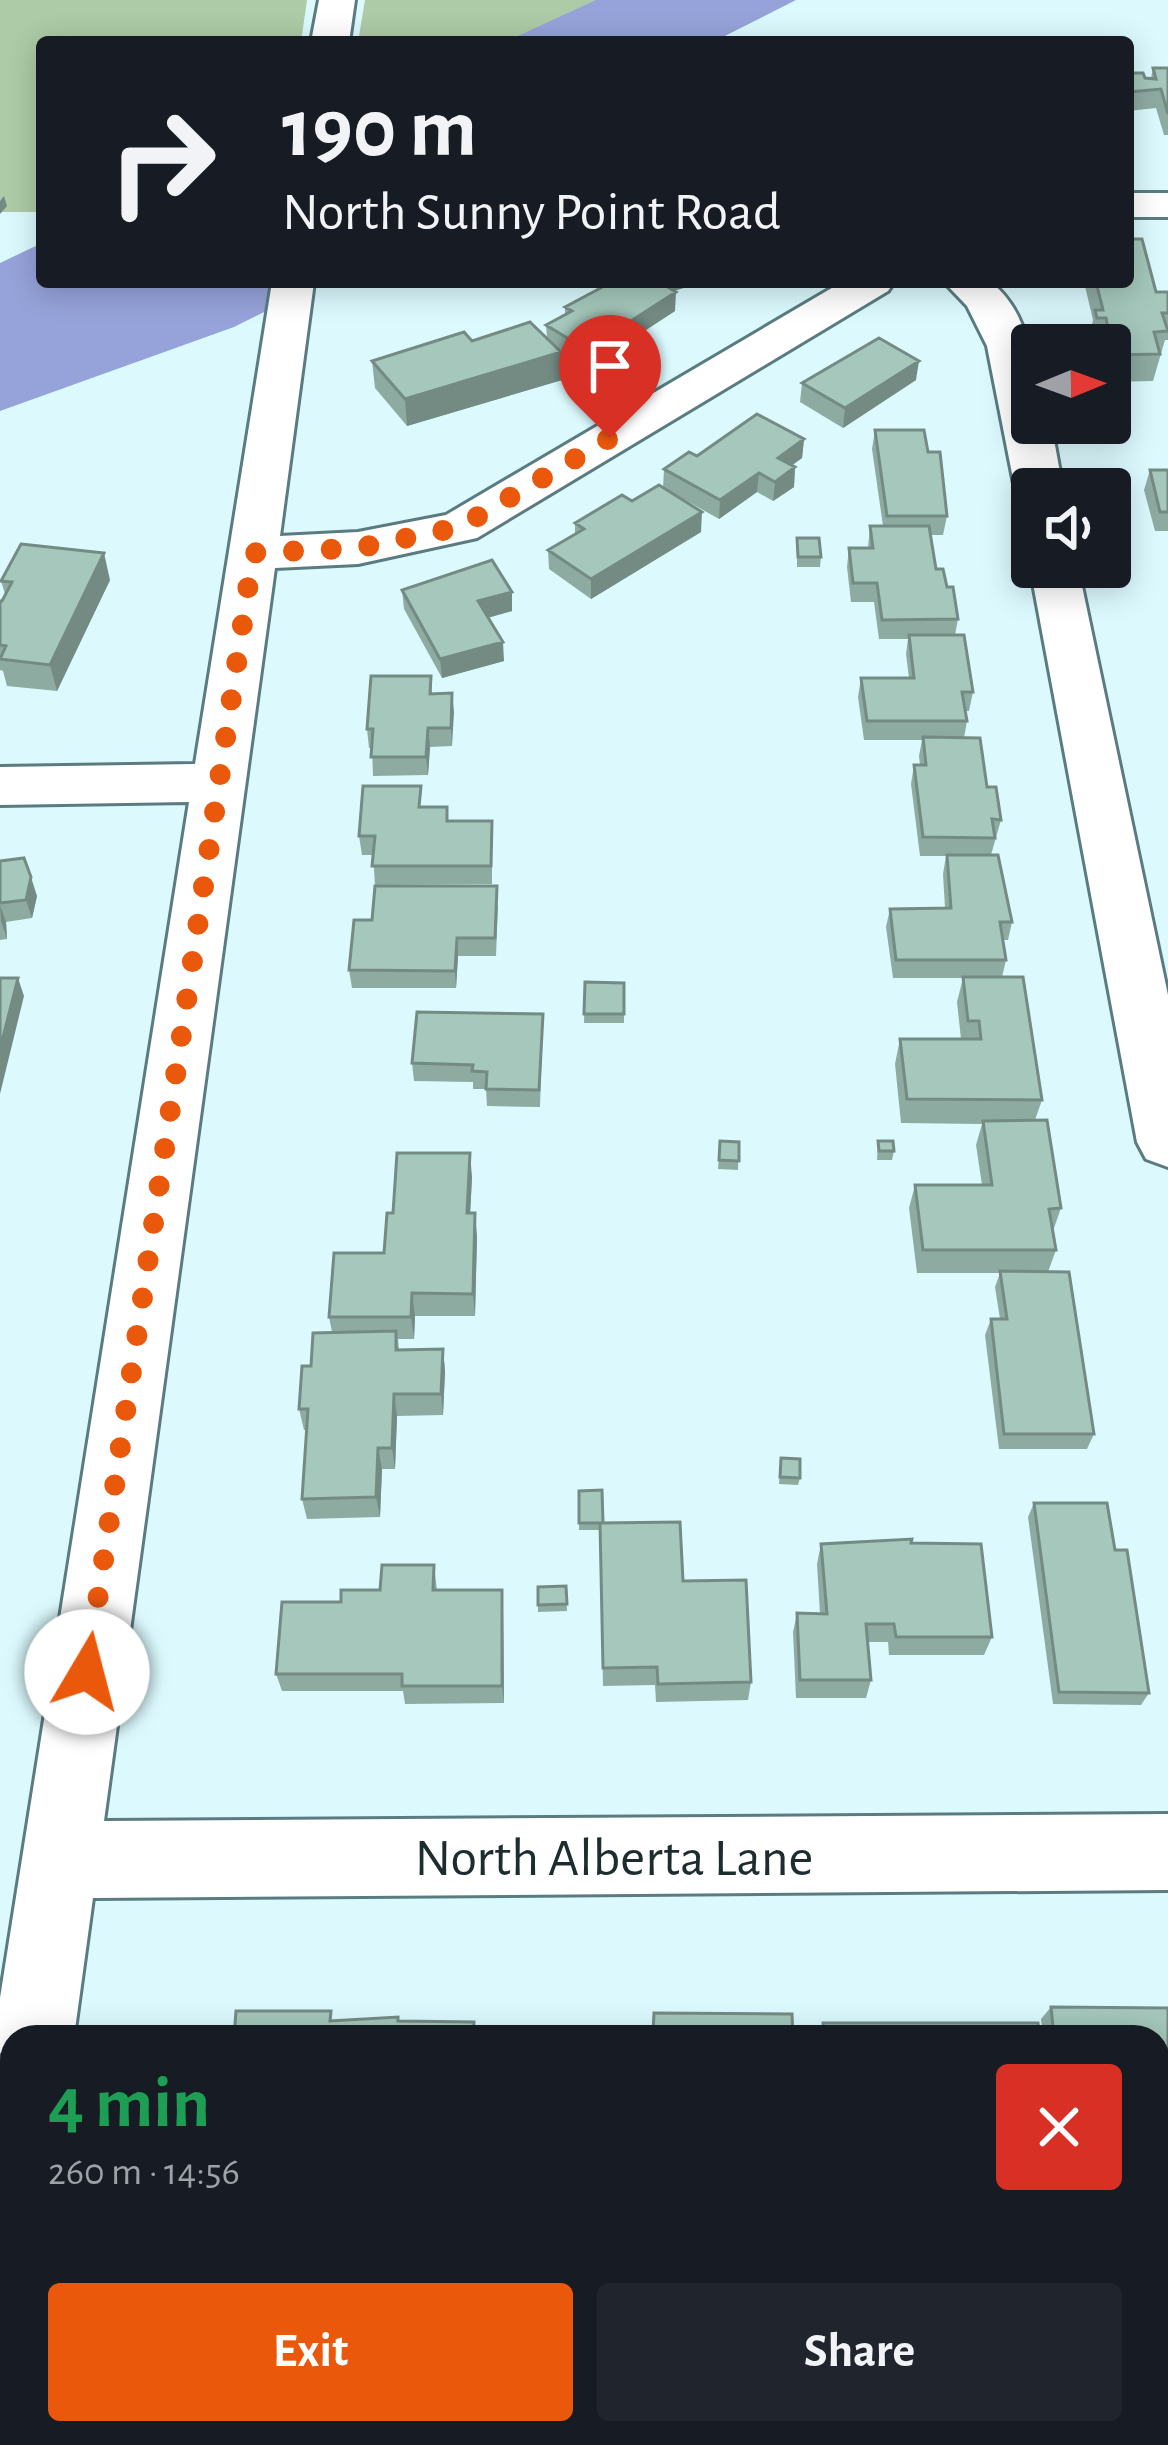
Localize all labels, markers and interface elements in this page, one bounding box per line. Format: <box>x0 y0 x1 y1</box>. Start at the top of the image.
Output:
icon: right <box>84 84 240 240</box>
text: 190 m <box>282 88 477 172</box>
text: North Sunny Point Road <box>282 186 781 240</box>
pin <box>559 315 661 438</box>
north arrow <box>1011 324 1131 444</box>
map controls <box>1011 324 1131 588</box>
icon: arrive <box>577 333 643 399</box>
button: sound <box>1011 468 1131 588</box>
position arrow <box>24 1609 150 1735</box>
street label: North Alberta Lane <box>415 1832 813 1886</box>
button: close <box>996 2064 1122 2190</box>
text: 4 min <box>48 2068 210 2140</box>
text: 260 m · 14:56 <box>48 2153 240 2192</box>
button: Exit <box>48 2283 573 2421</box>
button: Share <box>597 2283 1122 2421</box>

